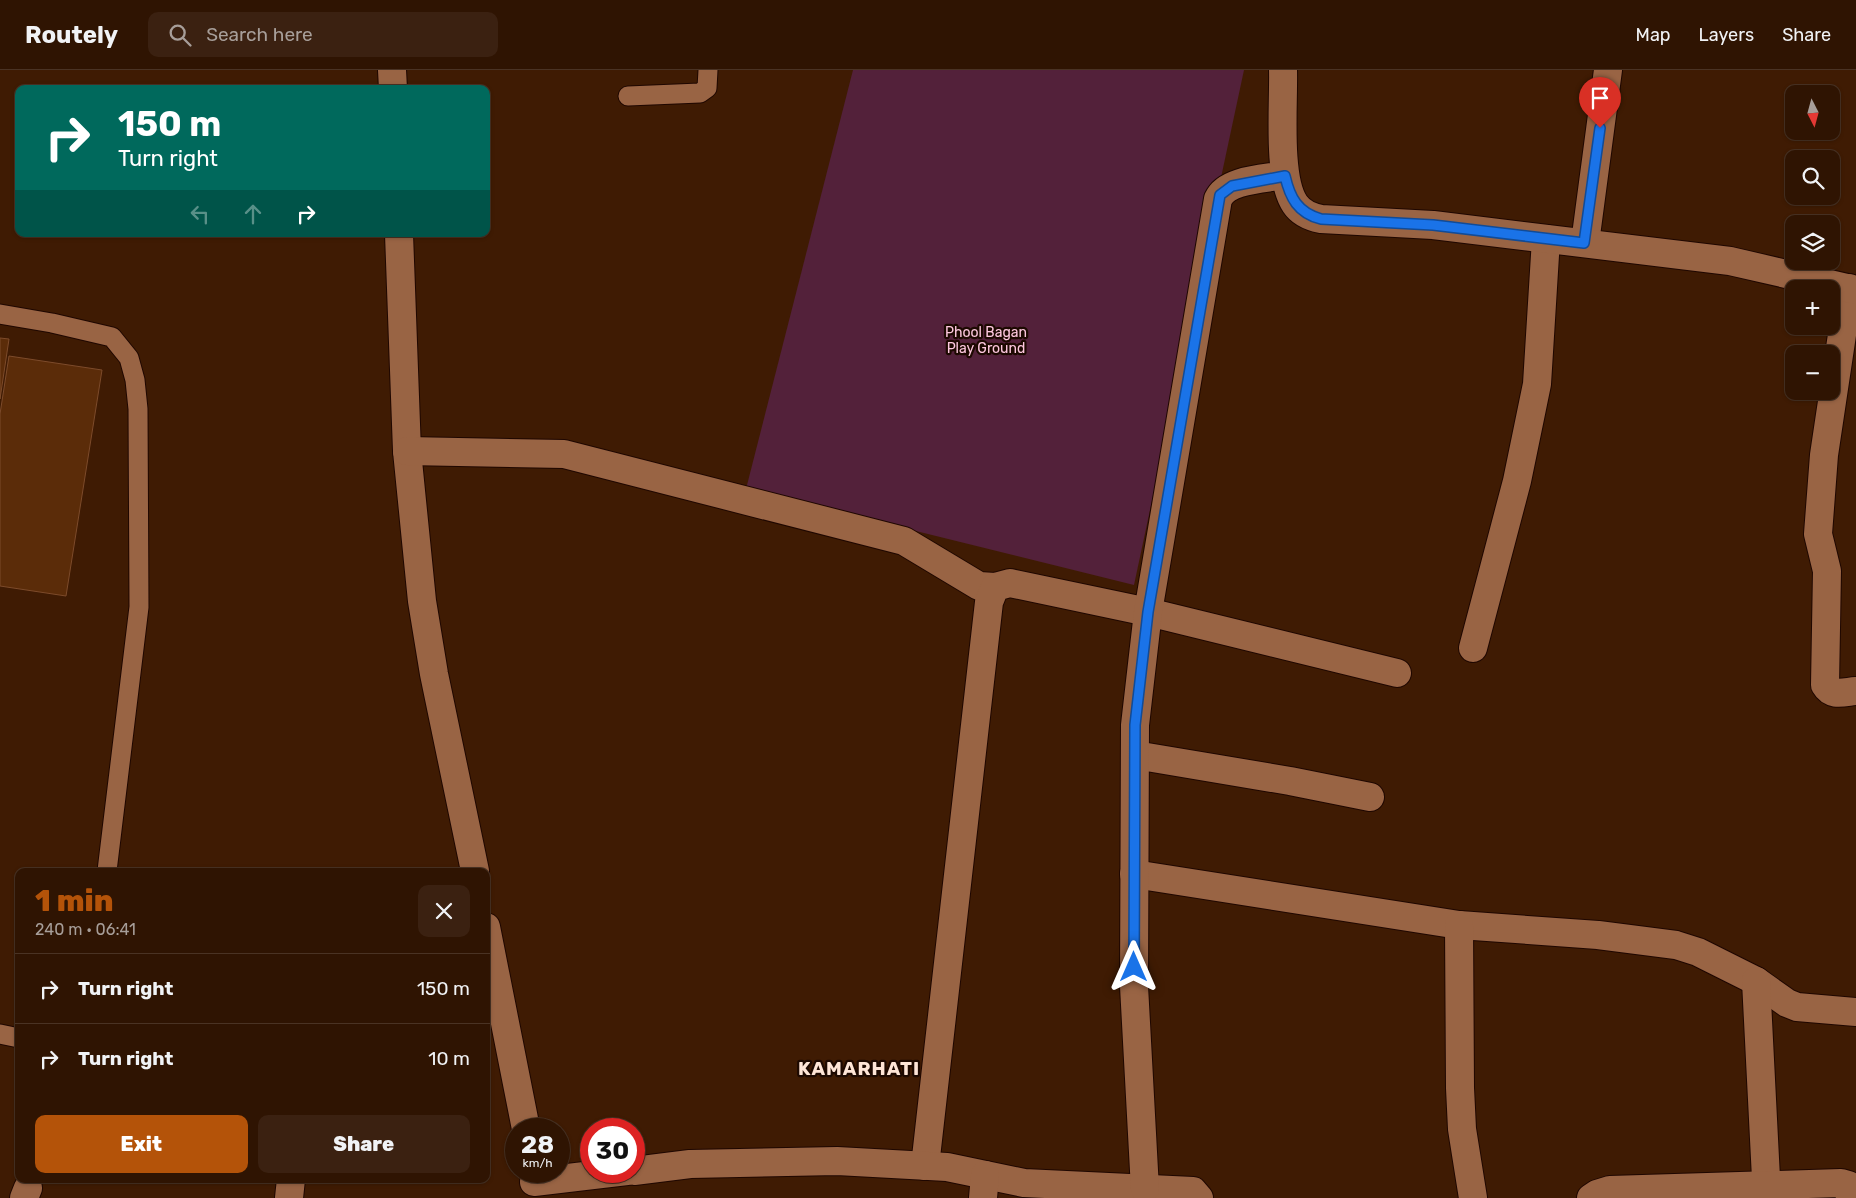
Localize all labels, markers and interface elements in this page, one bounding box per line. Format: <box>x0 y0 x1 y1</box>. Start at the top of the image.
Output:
search box <box>148 12 498 57</box>
text: Routely <box>25 21 118 49</box>
icon: search <box>166 21 194 49</box>
text: Search here <box>206 23 313 46</box>
text: Map <box>1636 24 1671 46</box>
text: Layers <box>1699 24 1754 46</box>
text: Share <box>1782 24 1831 46</box>
pin <box>1579 77 1621 128</box>
icon: arrive <box>1586 84 1614 112</box>
north arrow <box>1785 85 1840 140</box>
map controls <box>1785 85 1840 400</box>
text: 150 m <box>118 103 221 145</box>
icon: right <box>35 105 100 170</box>
text: Turn right <box>118 145 218 172</box>
button: search <box>1785 150 1840 205</box>
icon: left <box>186 200 214 228</box>
icon: ahead <box>239 200 267 228</box>
icon: right <box>292 200 320 228</box>
button: layers <box>1785 215 1840 270</box>
button: + <box>1785 280 1840 335</box>
park label: Phool Bagan Play Ground <box>945 324 1027 357</box>
button: − <box>1785 345 1840 400</box>
text: 1 min <box>35 883 113 919</box>
button: close <box>418 885 470 937</box>
text: 240 m · 06:41 <box>35 920 136 939</box>
position arrow <box>1107 940 1159 992</box>
icon: right <box>35 975 63 1003</box>
text: Turn right <box>78 977 173 1000</box>
text: 150 m <box>417 977 470 1000</box>
icon: right <box>35 1045 63 1073</box>
text: Turn right <box>78 1047 173 1070</box>
text: 10 m <box>428 1047 470 1070</box>
district label: KAMARHATI <box>798 1057 920 1080</box>
button: Exit <box>35 1115 248 1173</box>
button: Share <box>258 1115 470 1173</box>
speed limit sign: 30 <box>580 1118 645 1183</box>
text: 28 <box>521 1130 554 1159</box>
text: km/h <box>523 1156 552 1170</box>

